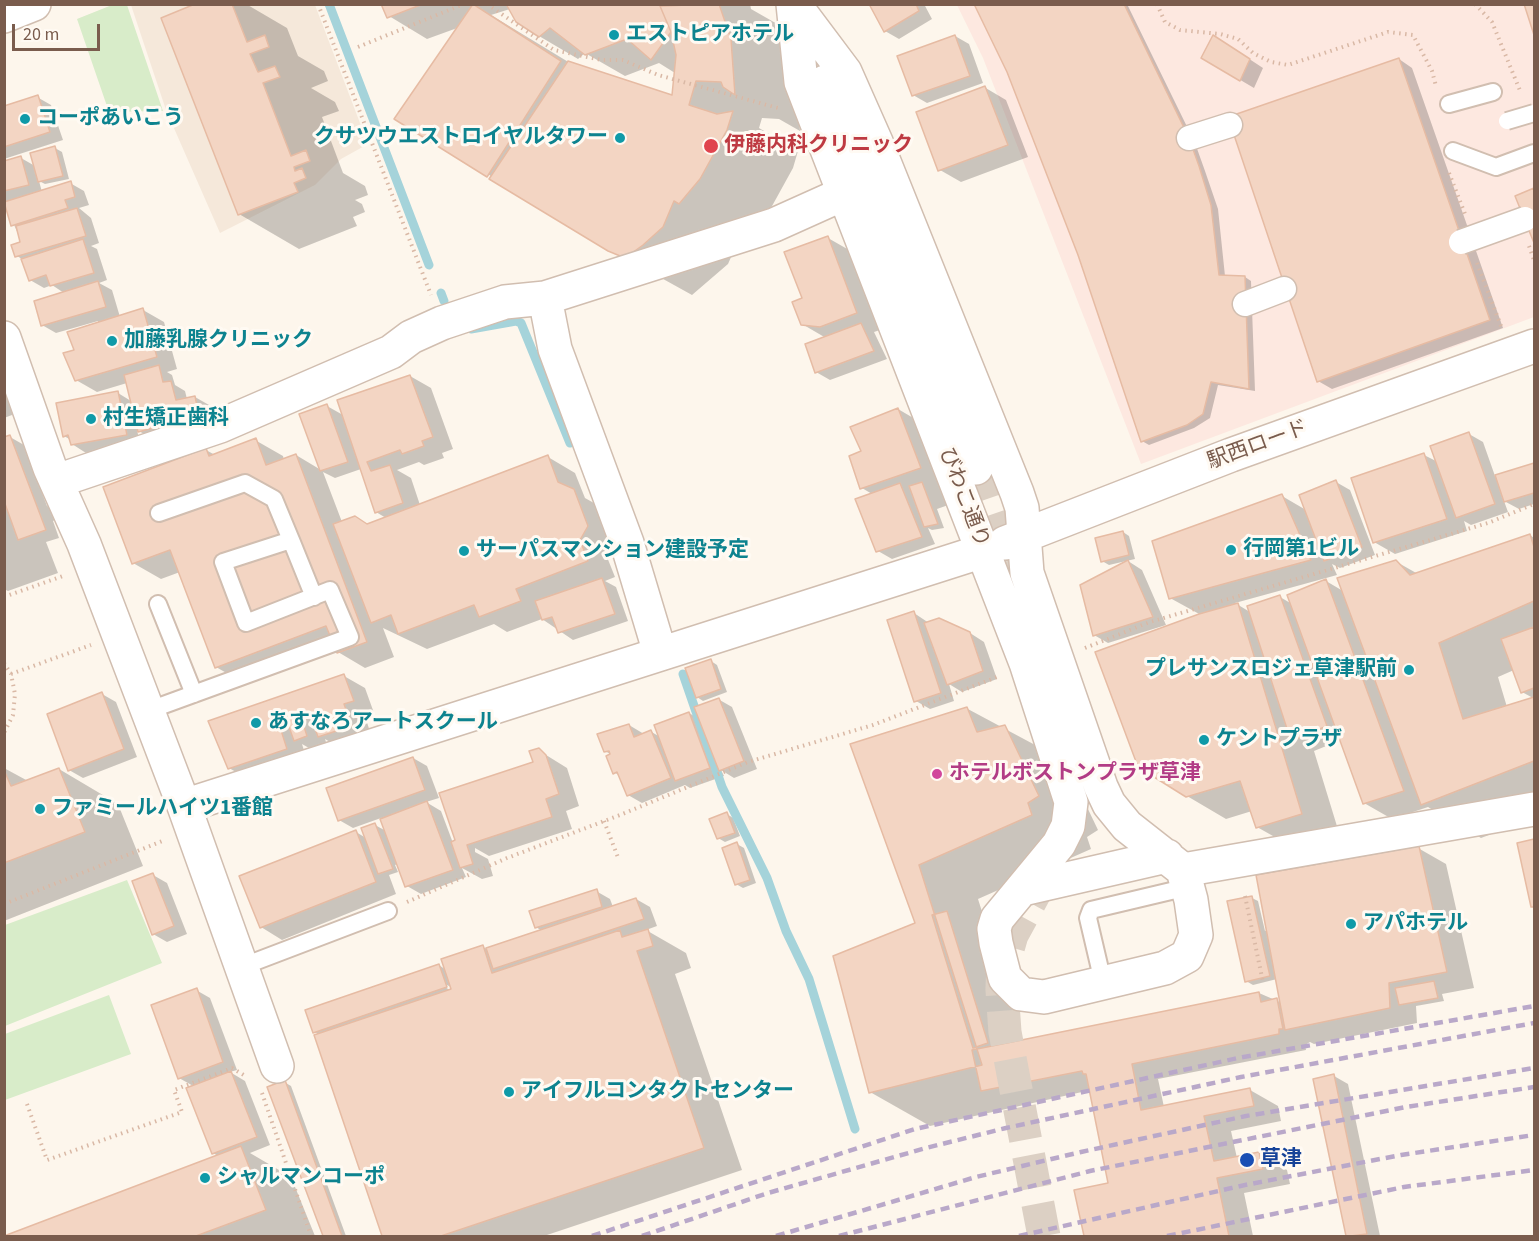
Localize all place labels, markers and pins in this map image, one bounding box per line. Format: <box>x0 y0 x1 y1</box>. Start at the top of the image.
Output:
place label: エストピアホテル <box>626 22 794 48</box>
marker: エストピアホテル <box>607 28 621 42</box>
place label: コーポあいこう <box>37 106 184 132</box>
marker: コーポあいこう <box>18 112 32 126</box>
place label: クサツウエストロイヤルタワー <box>314 125 608 151</box>
marker: クサツウエストロイヤルタワー <box>613 131 627 145</box>
place label: 伊藤内科クリニック <box>724 133 913 159</box>
marker: 伊藤内科クリニック <box>702 137 720 155</box>
place label: 加藤乳腺クリニック <box>124 328 313 354</box>
marker: 加藤乳腺クリニック <box>105 334 119 348</box>
place label: 村生矯正歯科 <box>103 406 229 432</box>
marker: 村生矯正歯科 <box>84 412 98 426</box>
place label: 行岡第1ビル <box>1243 537 1359 563</box>
place label: サーパスマンション建設予定 <box>476 538 749 564</box>
marker: 行岡第1ビル <box>1224 543 1238 557</box>
marker: サーパスマンション建設予定 <box>457 544 471 558</box>
place label: プレサンスロジェ草津駅前 <box>1145 657 1397 683</box>
marker: プレサンスロジェ草津駅前 <box>1402 663 1416 677</box>
place label: あすなろアートスクール <box>268 710 498 736</box>
marker: あすなろアートスクール <box>249 716 263 730</box>
place label: ケントプラザ <box>1216 727 1342 753</box>
marker: ケントプラザ <box>1197 733 1211 747</box>
place label: ホテルボストンプラザ草津 <box>949 761 1201 787</box>
marker: ホテルボストンプラザ草津 <box>930 767 944 781</box>
place label: ファミールハイツ1番館 <box>52 796 273 822</box>
marker: ファミールハイツ1番館 <box>33 802 47 816</box>
place label: アパホテル <box>1363 911 1468 937</box>
marker: アパホテル <box>1344 917 1358 931</box>
place label: アイフルコンタクトセンター <box>521 1079 794 1105</box>
marker: アイフルコンタクトセンター <box>502 1085 516 1099</box>
place label: 草津 <box>1260 1147 1302 1173</box>
marker: 草津 <box>1238 1151 1256 1169</box>
place label: シャルマンコーポ <box>217 1165 385 1191</box>
marker: シャルマンコーポ <box>198 1171 212 1185</box>

